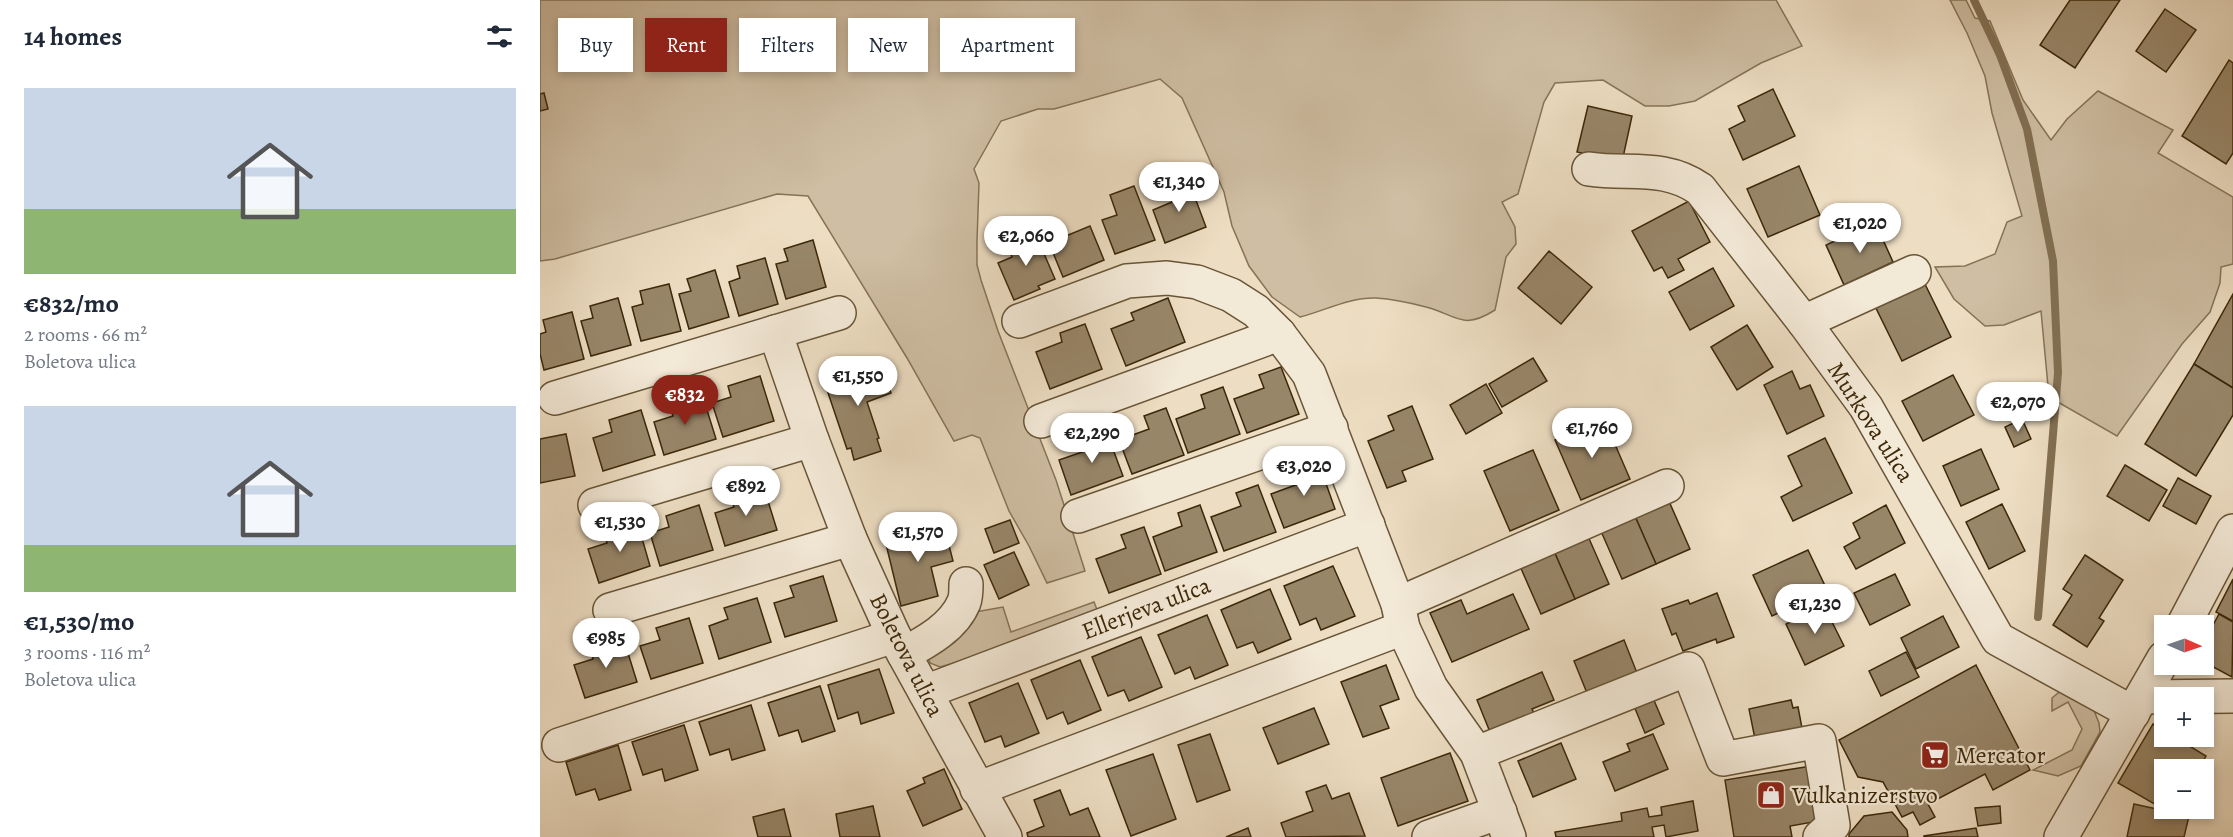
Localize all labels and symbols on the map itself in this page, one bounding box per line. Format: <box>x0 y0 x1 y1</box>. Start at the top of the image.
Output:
pin: €1,340 <box>1130 162 1228 213</box>
pin: €1,020 <box>1811 203 1909 254</box>
pin: €2,060 <box>977 216 1075 267</box>
street label: Murkova ulica <box>1820 355 1922 489</box>
pin: €1,550 <box>809 356 907 407</box>
pin: €832 <box>649 375 721 426</box>
pin: €2,070 <box>1969 382 2067 433</box>
pin: €1,760 <box>1543 408 1641 459</box>
pin: €2,290 <box>1043 413 1141 464</box>
pin: €3,020 <box>1255 446 1353 497</box>
pin: €892 <box>710 466 782 517</box>
pin: €1,530 <box>571 502 669 553</box>
pin: €1,570 <box>869 512 967 563</box>
street label: Ellerjeva ulica <box>1077 568 1216 647</box>
pin: €1,230 <box>1766 584 1864 635</box>
street label: Boletova ulica <box>862 588 952 723</box>
north arrow <box>2154 615 2214 675</box>
pin: €985 <box>570 618 642 669</box>
supermarket icon: Mercator <box>1919 739 1951 771</box>
place label: Mercator <box>1956 739 2046 771</box>
shop icon: Vulkanizerstvo <box>1755 779 1787 811</box>
place label: Vulkanizerstvo <box>1791 779 1938 811</box>

